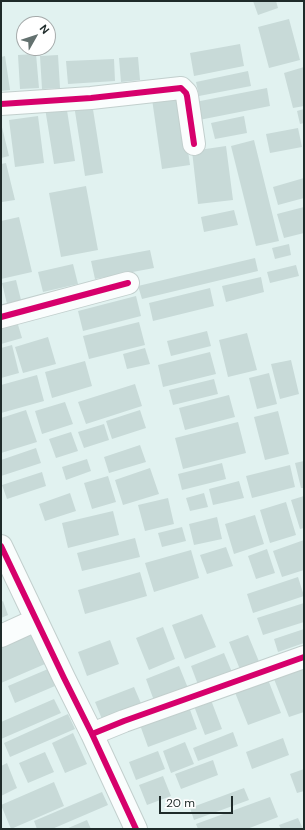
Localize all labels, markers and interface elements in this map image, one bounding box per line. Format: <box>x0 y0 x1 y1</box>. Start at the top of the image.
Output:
north arrow <box>16 16 56 56</box>
text: N <box>37 22 53 37</box>
scale bar <box>161 788 235 814</box>
text: 20 m <box>166 795 195 811</box>

